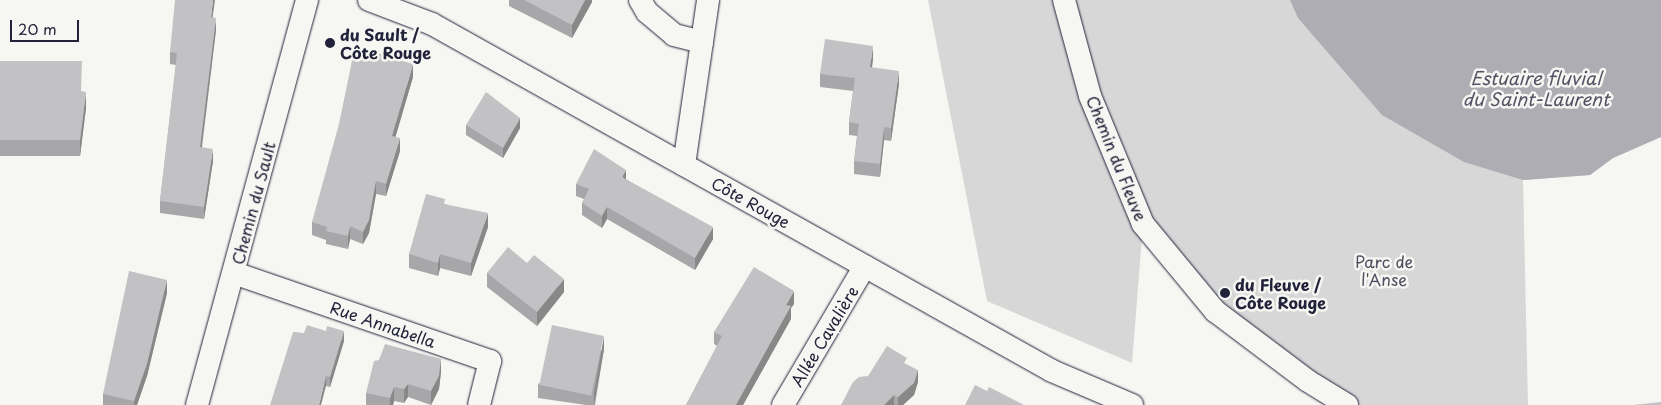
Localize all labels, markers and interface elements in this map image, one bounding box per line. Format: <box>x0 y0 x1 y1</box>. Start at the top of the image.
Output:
scale bar <box>12 10 81 42</box>
text: 20 m <box>18 17 57 40</box>
place label: du Sault / Côte Rouge <box>340 24 431 62</box>
marker: du Sault / Côte Rouge <box>324 37 336 49</box>
water label: Estuaire fluvial du Saint-Laurent <box>1463 68 1609 110</box>
street label: Chemin du Fleuve <box>1083 92 1151 224</box>
street label: Chemin du Sault <box>227 139 279 267</box>
street label: Côte Rouge <box>708 172 794 232</box>
park label: Parc de l'Anse <box>1355 251 1413 289</box>
place label: du Fleuve / Côte Rouge <box>1235 274 1326 312</box>
street label: Allée Cavalière <box>786 281 862 391</box>
marker: du Fleuve / Côte Rouge <box>1219 287 1231 299</box>
street label: Rue Annabella <box>327 297 439 351</box>

